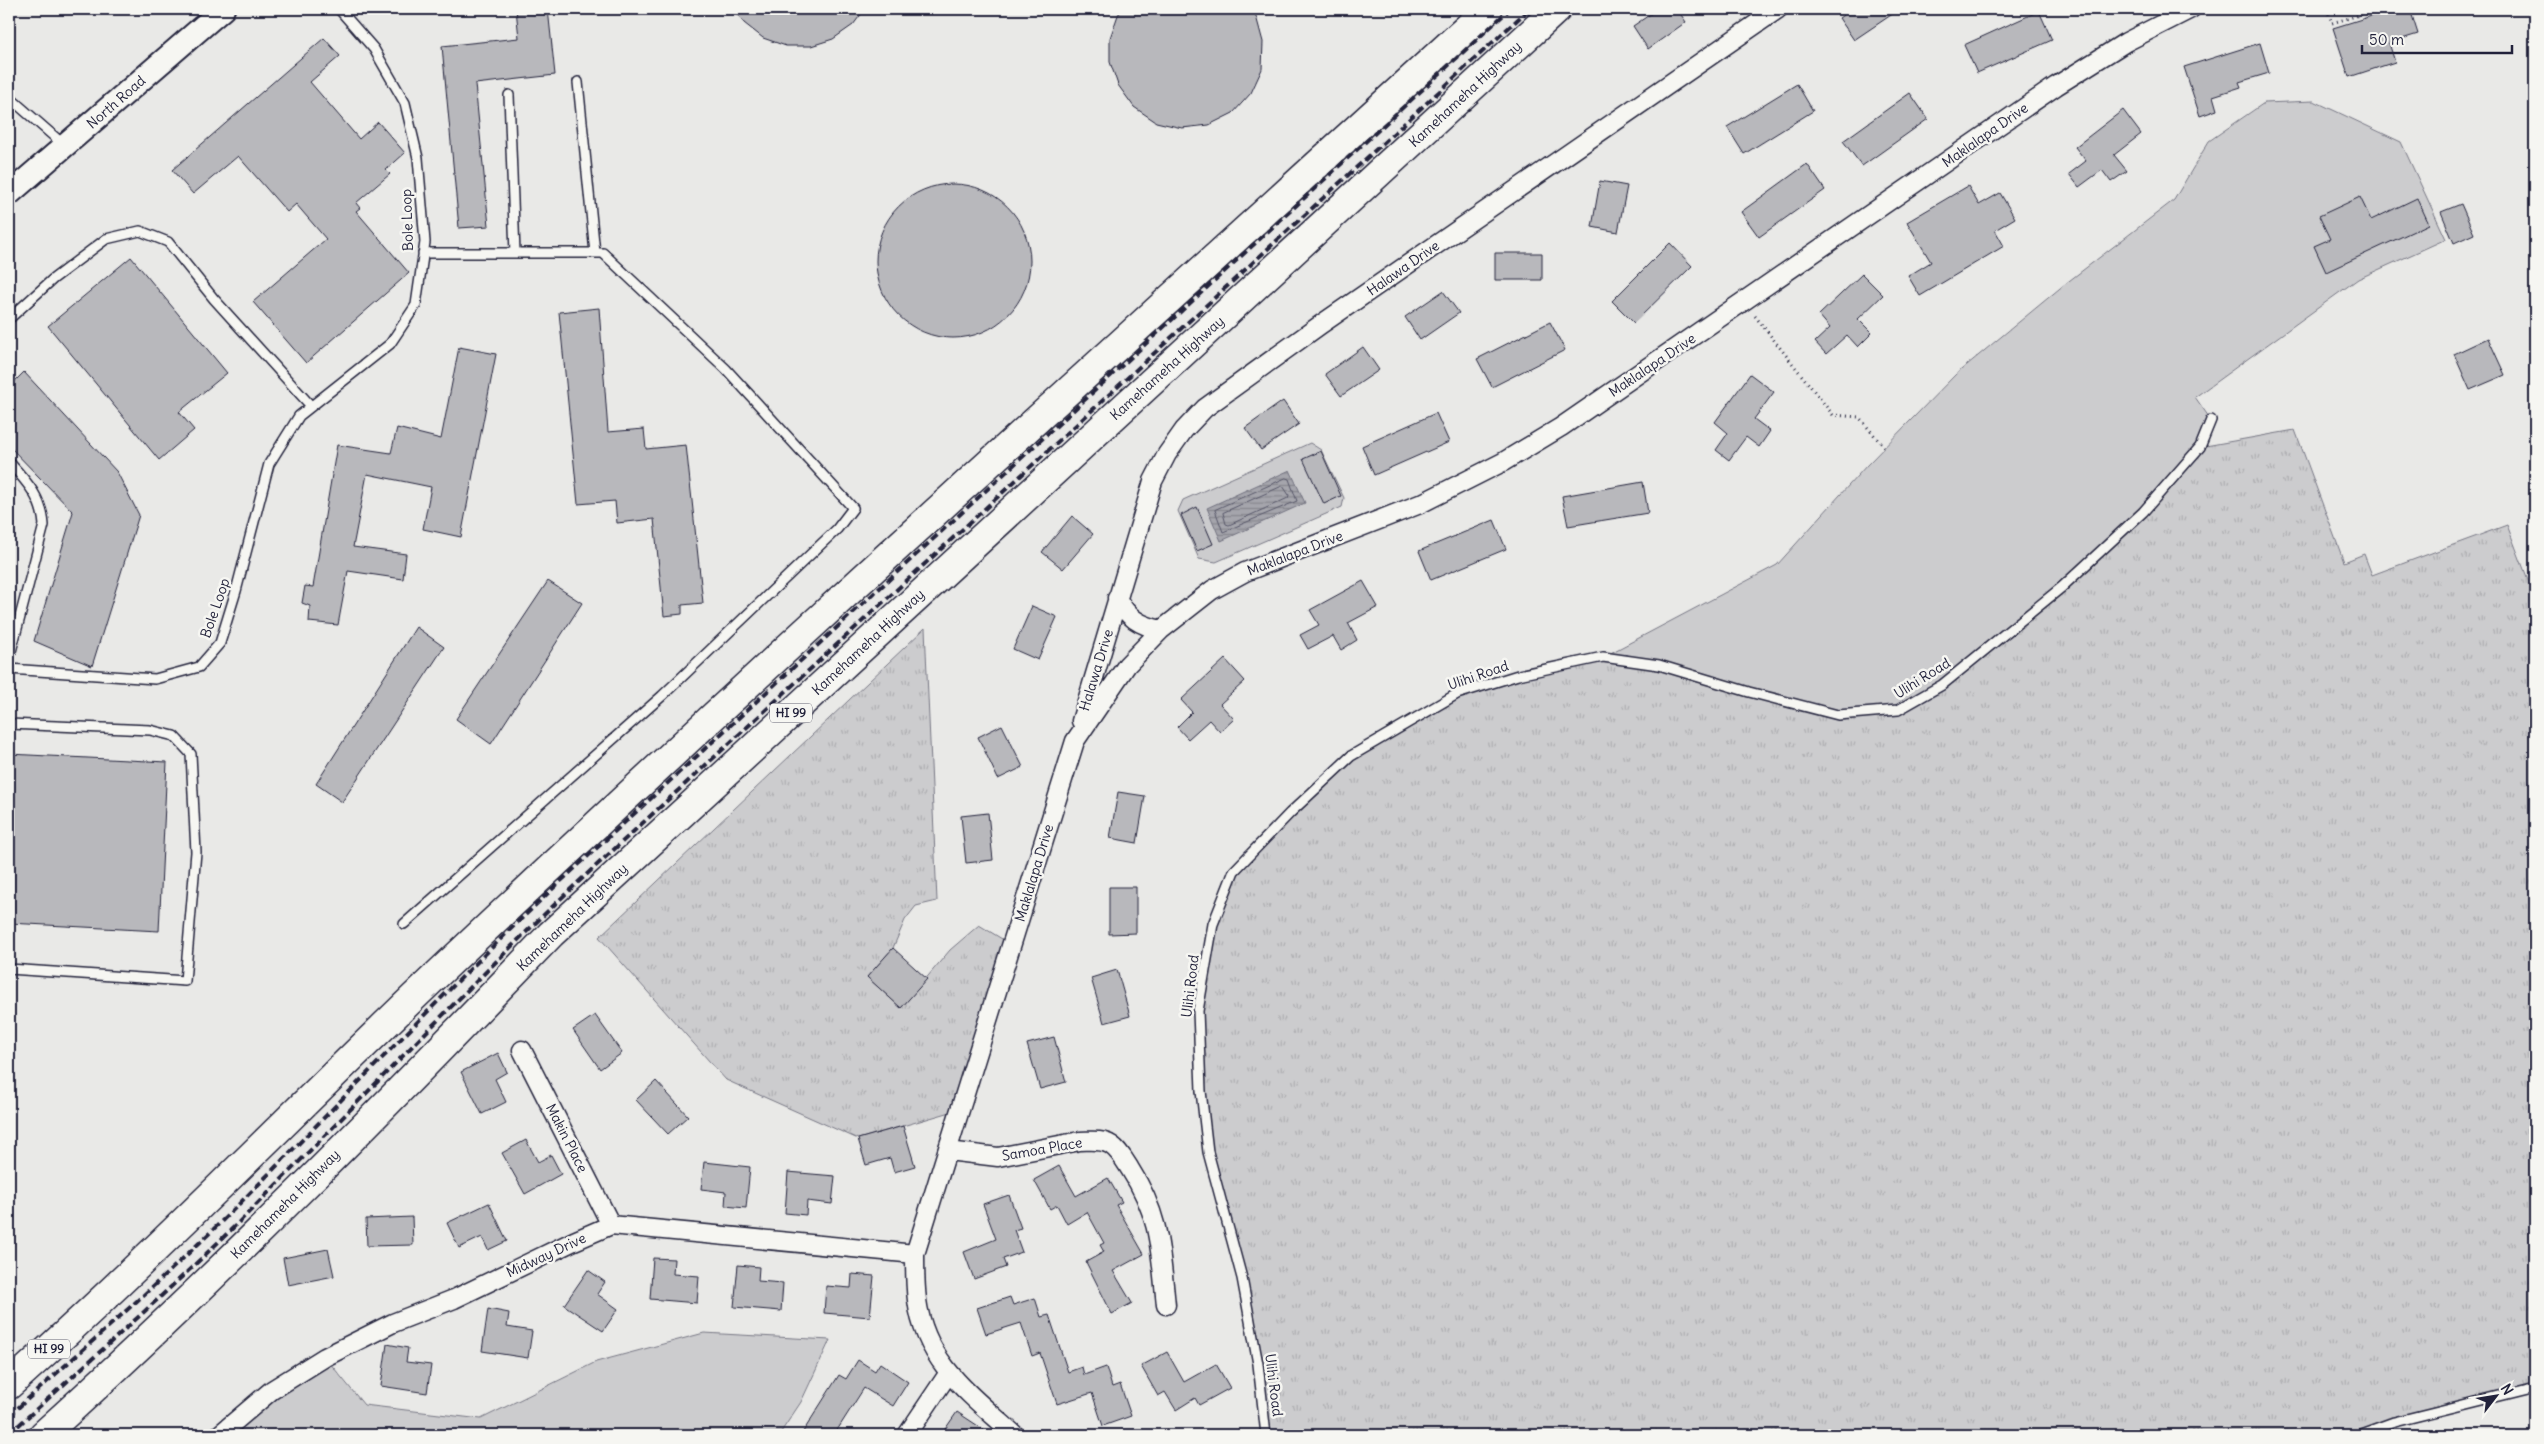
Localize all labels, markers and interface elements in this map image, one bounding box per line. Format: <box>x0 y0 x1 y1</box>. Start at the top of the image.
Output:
scale bar <box>2362 22 2512 54</box>
text: 50 m <box>2369 30 2404 49</box>
street label: Kamehameha Highway <box>1405 37 1525 151</box>
street label: North Road <box>83 72 149 132</box>
street label: Maklalapa Drive <box>1938 99 2032 171</box>
street label: Bole Loop <box>397 189 417 251</box>
street label: Halawa Drive <box>1363 236 1443 300</box>
street label: Kamehameha Highway <box>1106 312 1228 424</box>
street label: Maklalapa Drive <box>1605 329 1699 401</box>
street label: Maklalapa Drive <box>1245 526 1345 580</box>
street label: Bole Loop <box>196 576 234 640</box>
street label: Kamehameha Highway <box>808 585 928 699</box>
street label: Halawa Drive <box>1075 627 1117 713</box>
street label: Ulihi Road <box>1890 654 1954 702</box>
street label: Ulihi Road <box>1445 656 1511 694</box>
road number: HI 99 <box>770 704 812 722</box>
street label: Maklalapa Drive <box>1011 822 1057 924</box>
street label: Kamehameha Highway <box>513 859 631 975</box>
street label: Ulihi Road <box>1177 954 1203 1018</box>
street label: Makin Place <box>542 1101 592 1175</box>
street label: Samoa Place <box>1000 1133 1084 1165</box>
street label: Kamehameha Highway <box>226 1145 344 1263</box>
street label: Midway Drive <box>503 1229 589 1281</box>
road number: HI 99 <box>28 1340 70 1358</box>
street label: Ulihi Road <box>1261 1353 1287 1417</box>
north arrow <box>2472 1372 2522 1422</box>
text: N <box>2497 1381 2517 1398</box>

